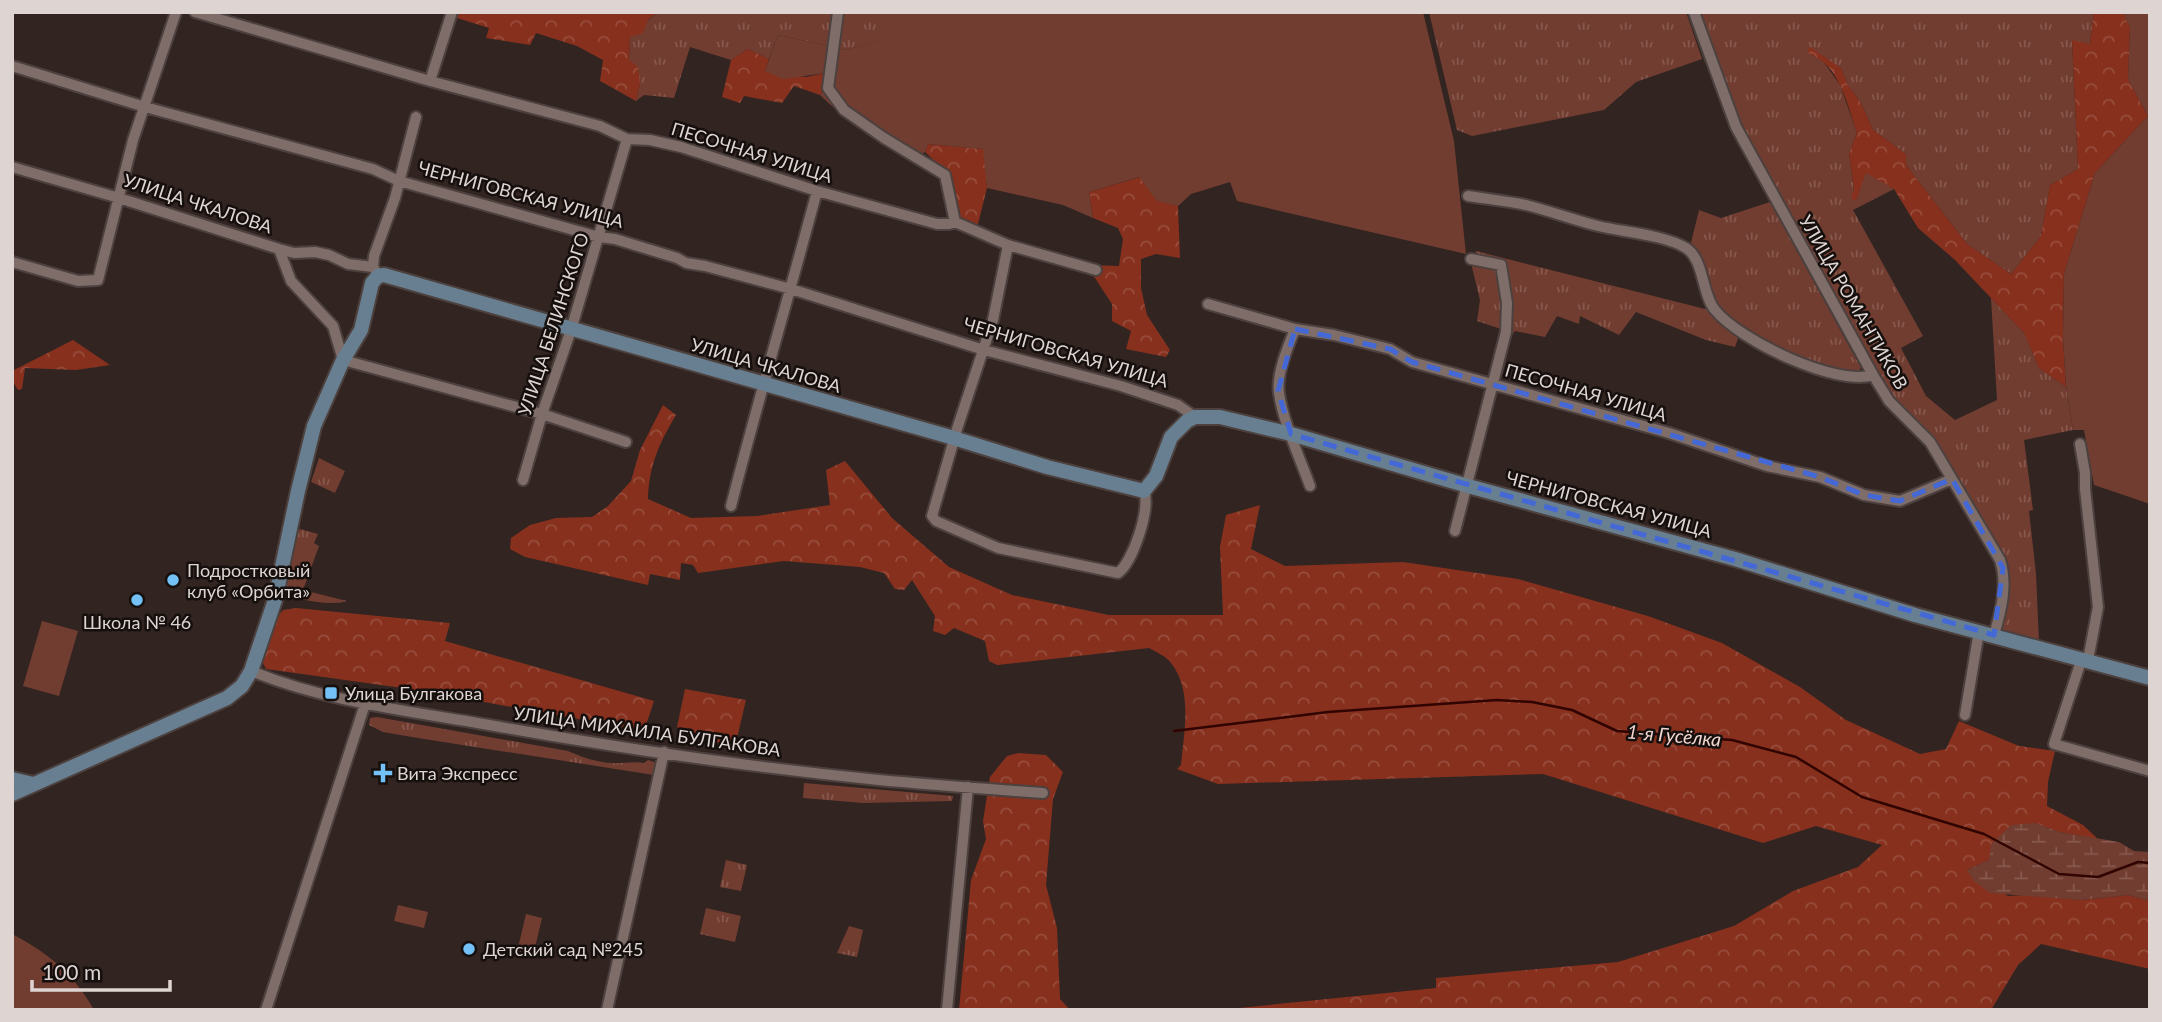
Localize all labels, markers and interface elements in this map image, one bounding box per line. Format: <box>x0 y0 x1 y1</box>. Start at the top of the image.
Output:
street label: ПЕСОЧНАЯ УЛИЦА <box>669 117 836 187</box>
street label: ЧЕРНИГОВСКАЯ УЛИЦА <box>416 156 627 232</box>
street label: УЛИЦА ЧКАЛОВА <box>121 169 276 238</box>
street label: УЛИЦА РОМАНТИКОВ <box>1795 211 1913 393</box>
street label: УЛИЦА БЕЛИНСКОГО <box>513 230 593 418</box>
street label: ЧЕРНИГОВСКАЯ УЛИЦА <box>961 312 1172 392</box>
street label: УЛИЦА ЧКАЛОВА <box>688 333 844 397</box>
street label: ПЕСОЧНАЯ УЛИЦА <box>1503 358 1670 426</box>
street label: ЧЕРНИГОВСКАЯ УЛИЦА <box>1504 466 1715 542</box>
place label: Подростковый клуб «Орбита» <box>187 559 310 602</box>
marker: Подростковый клуб «Орбита» <box>165 572 181 588</box>
marker: Школа № 46 <box>129 592 145 608</box>
place label: Школа № 46 <box>83 611 191 633</box>
place label: Улица Булгакова <box>345 682 482 704</box>
marker: Улица Булгакова <box>323 685 339 701</box>
street label: УЛИЦА МИХАИЛА БУЛГАКОВА <box>512 701 783 761</box>
water label: 1-я Гусёлка <box>1626 719 1722 751</box>
place label: Вита Экспресс <box>397 762 518 784</box>
marker: Вита Экспресс <box>375 765 391 781</box>
place label: Детский сад №245 <box>483 938 643 960</box>
marker: Детский сад №245 <box>461 941 477 957</box>
scale bar <box>32 948 170 992</box>
text: 100 m <box>42 959 101 984</box>

